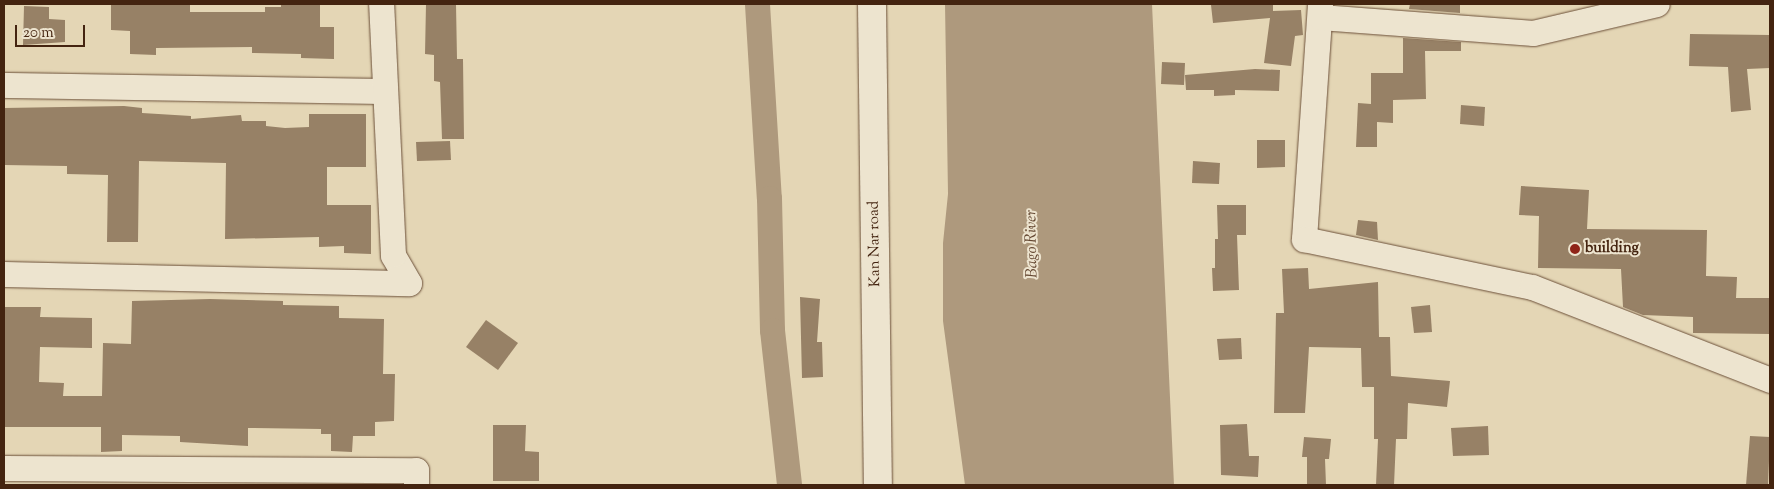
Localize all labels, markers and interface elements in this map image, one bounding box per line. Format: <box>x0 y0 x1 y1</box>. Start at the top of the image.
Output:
scale bar <box>18 15 88 47</box>
text: 20 m <box>23 23 54 44</box>
street label: Kan Nar road <box>865 201 885 287</box>
water label: Bago River <box>1023 210 1043 278</box>
place label: building <box>1585 240 1639 258</box>
marker: building <box>1569 243 1581 255</box>

